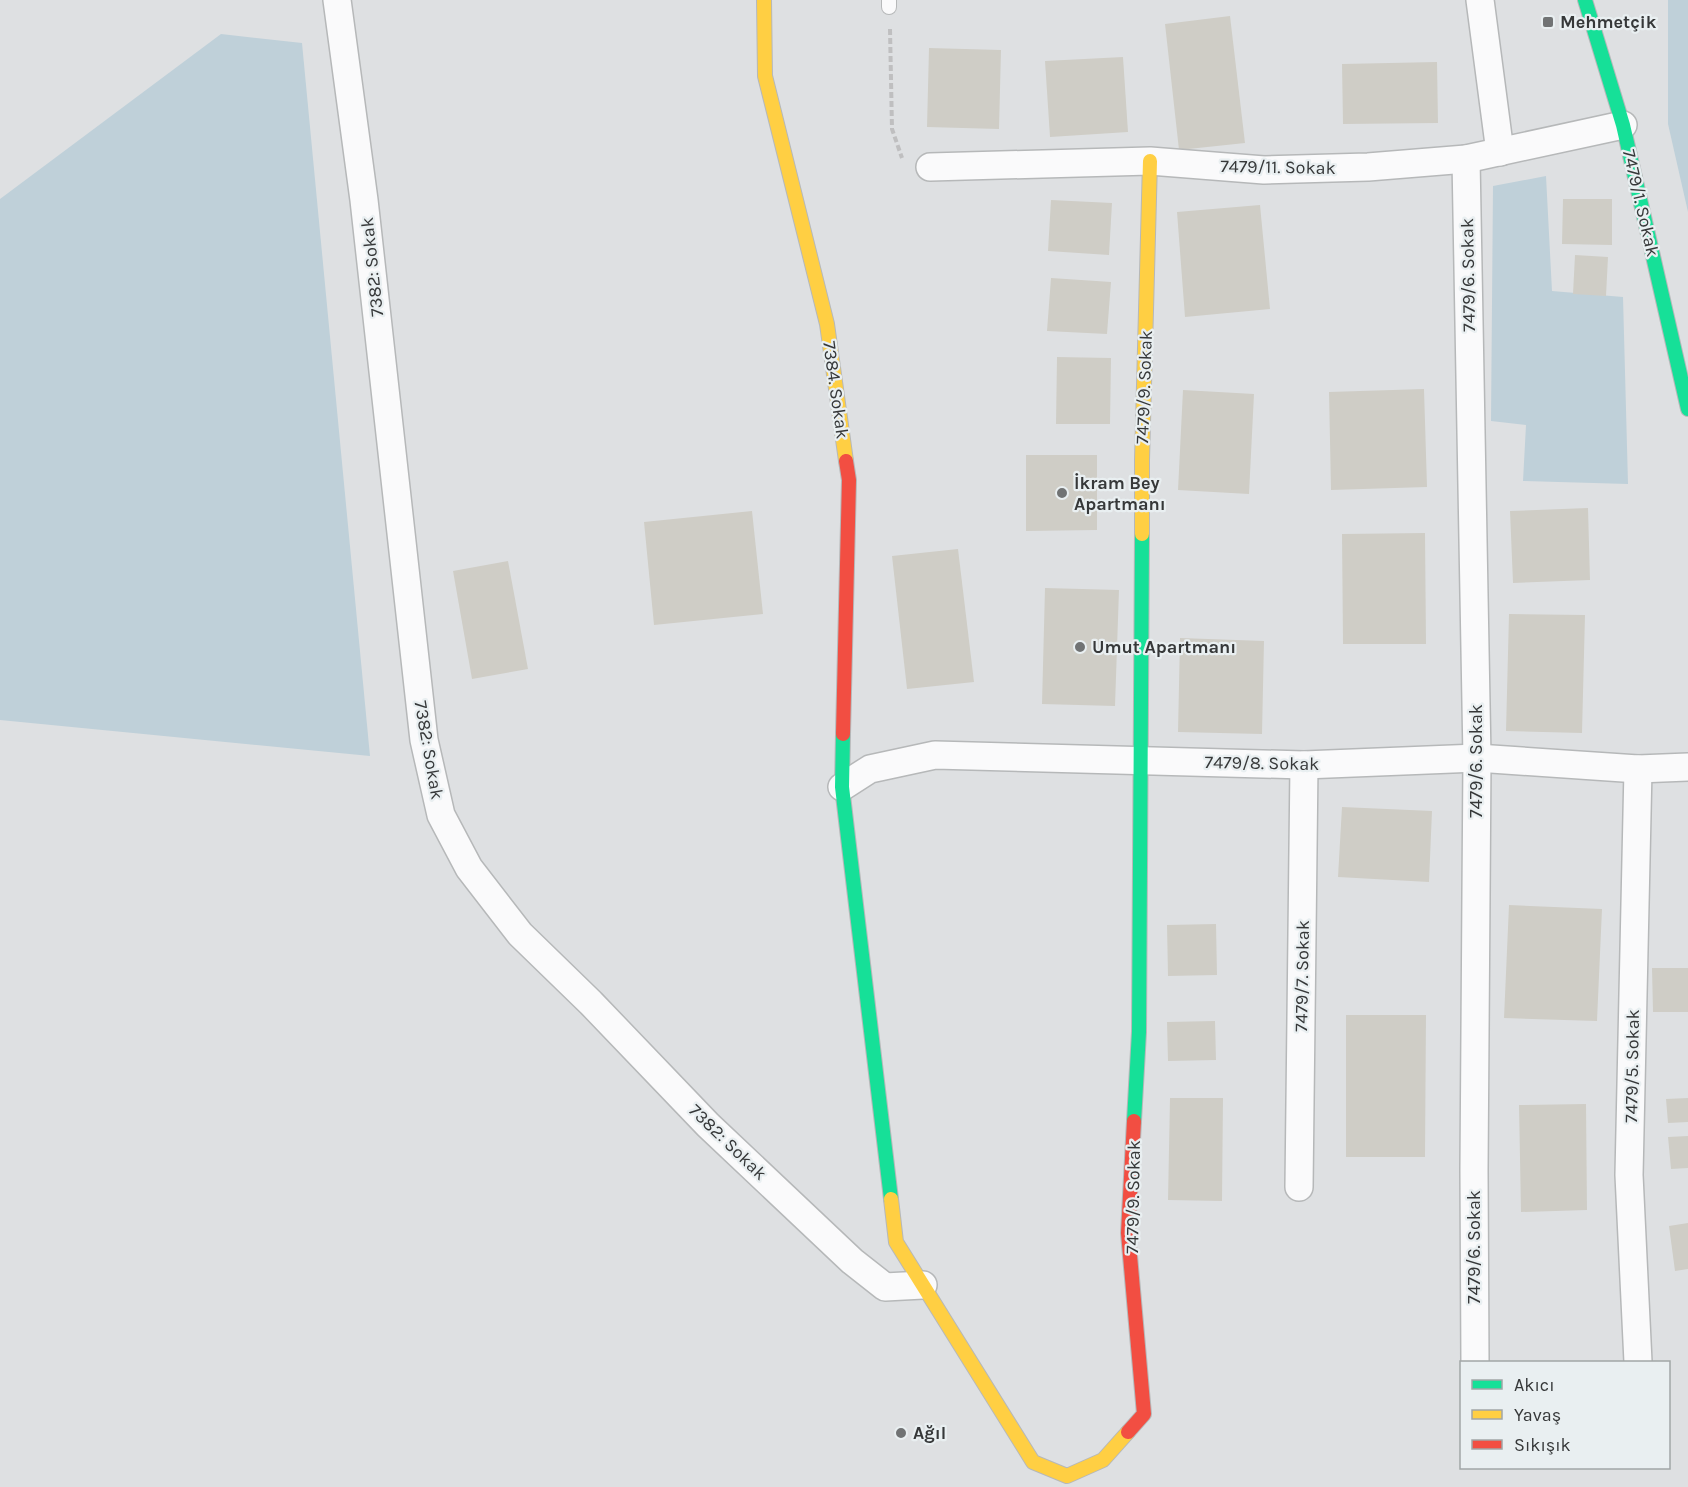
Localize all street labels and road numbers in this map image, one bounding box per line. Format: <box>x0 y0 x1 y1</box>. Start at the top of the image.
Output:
street label: 7479/1. Sokak <box>1618 147 1664 259</box>
street label: 7479/11. Sokak <box>1220 155 1336 179</box>
street label: 7382: Sokak <box>356 216 388 318</box>
street label: 7479/6. Sokak <box>1456 218 1480 332</box>
street label: 7479/9. Sokak <box>1131 330 1157 444</box>
street label: 7384. Sokak <box>818 340 854 440</box>
street label: 7382: Sokak <box>409 699 449 801</box>
street label: 7479/6. Sokak <box>1465 704 1487 818</box>
street label: 7479/8. Sokak <box>1205 751 1319 775</box>
street label: 7479/7. Sokak <box>1290 920 1314 1032</box>
street label: 7479/5. Sokak <box>1620 1009 1644 1123</box>
street label: 7382: Sokak <box>684 1099 772 1185</box>
street label: 7479/9. Sokak <box>1121 1140 1145 1254</box>
street label: 7479/6. Sokak <box>1463 1190 1485 1304</box>

